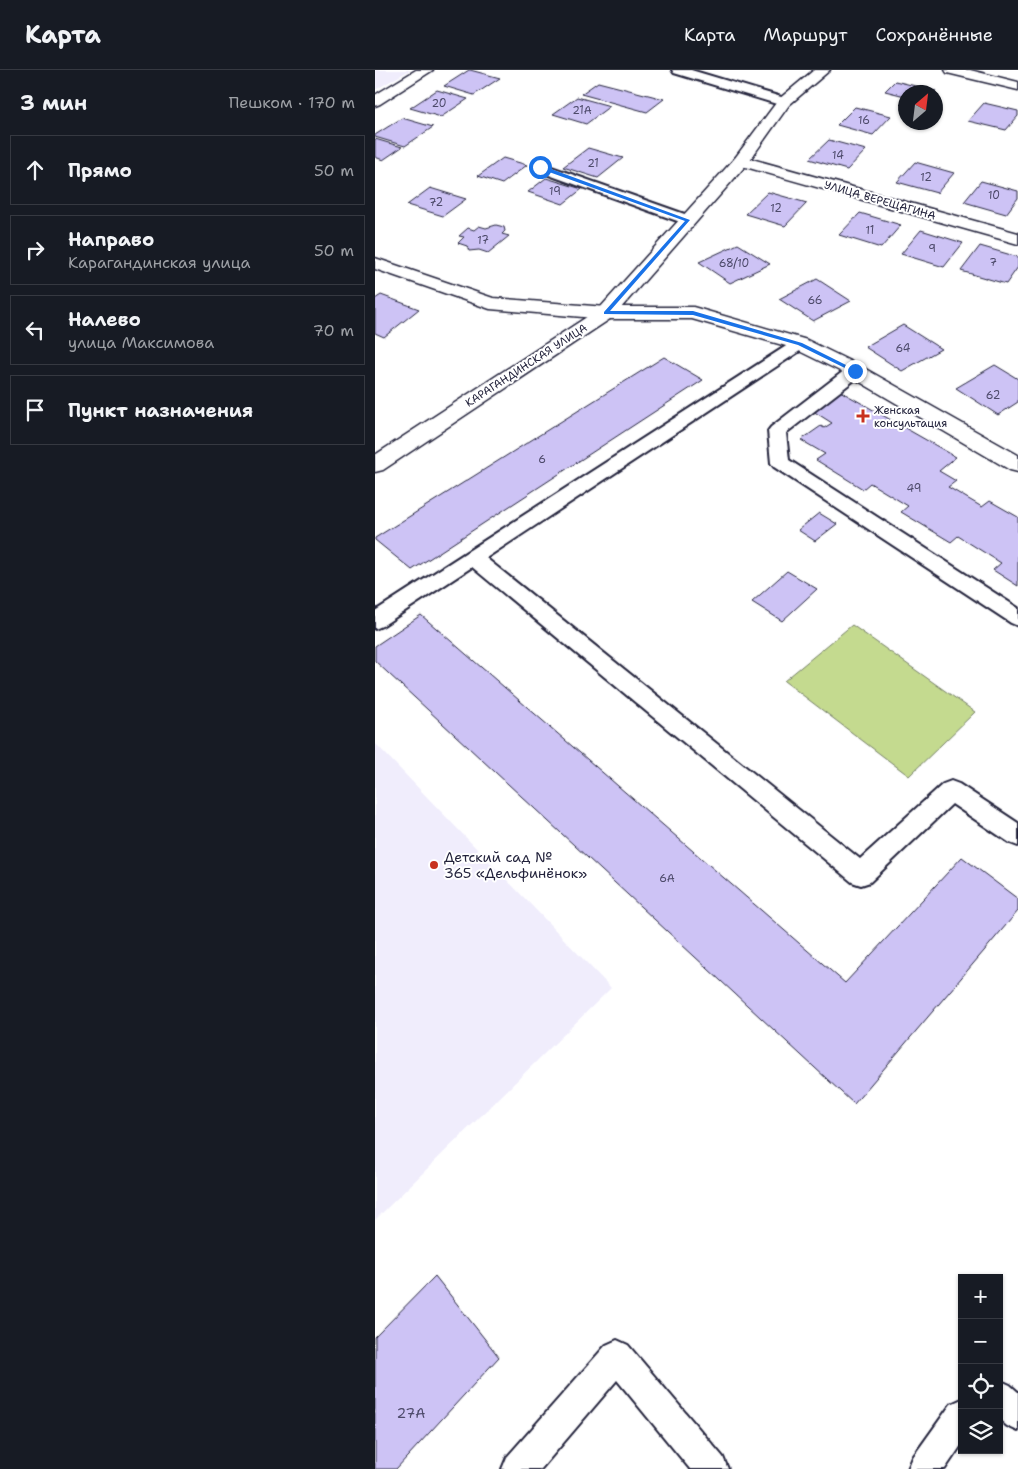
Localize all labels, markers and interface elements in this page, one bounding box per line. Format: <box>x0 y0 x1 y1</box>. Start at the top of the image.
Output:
text: Карта <box>25 19 101 51</box>
text: Карта <box>684 23 735 47</box>
text: Маршрут <box>763 23 847 47</box>
text: Сохранённые <box>875 23 993 47</box>
north arrow <box>898 85 943 130</box>
text: 3 мин <box>20 89 87 117</box>
text: Пешком · 170 m <box>229 92 355 113</box>
house number: 20 <box>431 96 447 111</box>
house number: 21А <box>572 103 592 118</box>
house number: 16 <box>858 113 870 128</box>
house number: 14 <box>832 148 844 163</box>
icon: ahead <box>21 156 49 184</box>
route start <box>529 156 552 179</box>
house number: 21 <box>587 156 599 171</box>
text: Прямо <box>68 158 132 183</box>
text: 50 m <box>314 160 354 181</box>
house number: 12 <box>920 170 932 185</box>
street label: УЛИЦА ВЕРЕЩАГИНА <box>822 177 937 224</box>
house number: 19 <box>549 184 561 199</box>
house number: 10 <box>988 188 1000 203</box>
house number: 72 <box>429 195 443 210</box>
house number: 12 <box>770 201 782 216</box>
house number: 11 <box>866 223 874 238</box>
text: Направо <box>68 227 154 252</box>
house number: 17 <box>477 233 489 248</box>
icon: right <box>21 236 49 264</box>
text: 50 m <box>314 240 354 261</box>
house number: 9 <box>928 241 936 256</box>
text: Карагандинская улица <box>68 252 251 273</box>
house number: 7 <box>989 255 997 270</box>
house number: 68/10 <box>719 256 749 271</box>
house number: 66 <box>807 293 823 308</box>
text: Налево <box>68 307 141 332</box>
icon: left <box>21 316 49 344</box>
text: 70 m <box>313 320 354 341</box>
street label: КАРАГАНДИНСКАЯ УЛИЦА <box>462 320 590 411</box>
text: улица Максимова <box>68 332 214 353</box>
house number: 64 <box>895 341 911 356</box>
route end <box>844 360 867 383</box>
house number: 62 <box>986 388 1000 403</box>
icon: arrive <box>21 396 49 424</box>
text: Пункт назначения <box>68 398 253 423</box>
place label: Женская консультация <box>874 403 947 431</box>
marker: Женская консультация <box>856 409 870 423</box>
house number: 6 <box>538 452 546 467</box>
house number: 49 <box>907 481 921 496</box>
place label: Детский сад № 365 «Дельфинёнок» <box>444 848 587 882</box>
marker: Детский сад № 365 «Дельфинёнок» <box>428 859 440 871</box>
house number: 6А <box>659 871 675 886</box>
map controls <box>958 1274 1003 1454</box>
button: + <box>958 1274 1003 1319</box>
button: − <box>958 1319 1003 1364</box>
button: locate <box>958 1364 1003 1409</box>
house number: 27А <box>397 1404 425 1422</box>
button: layers <box>958 1409 1003 1454</box>

